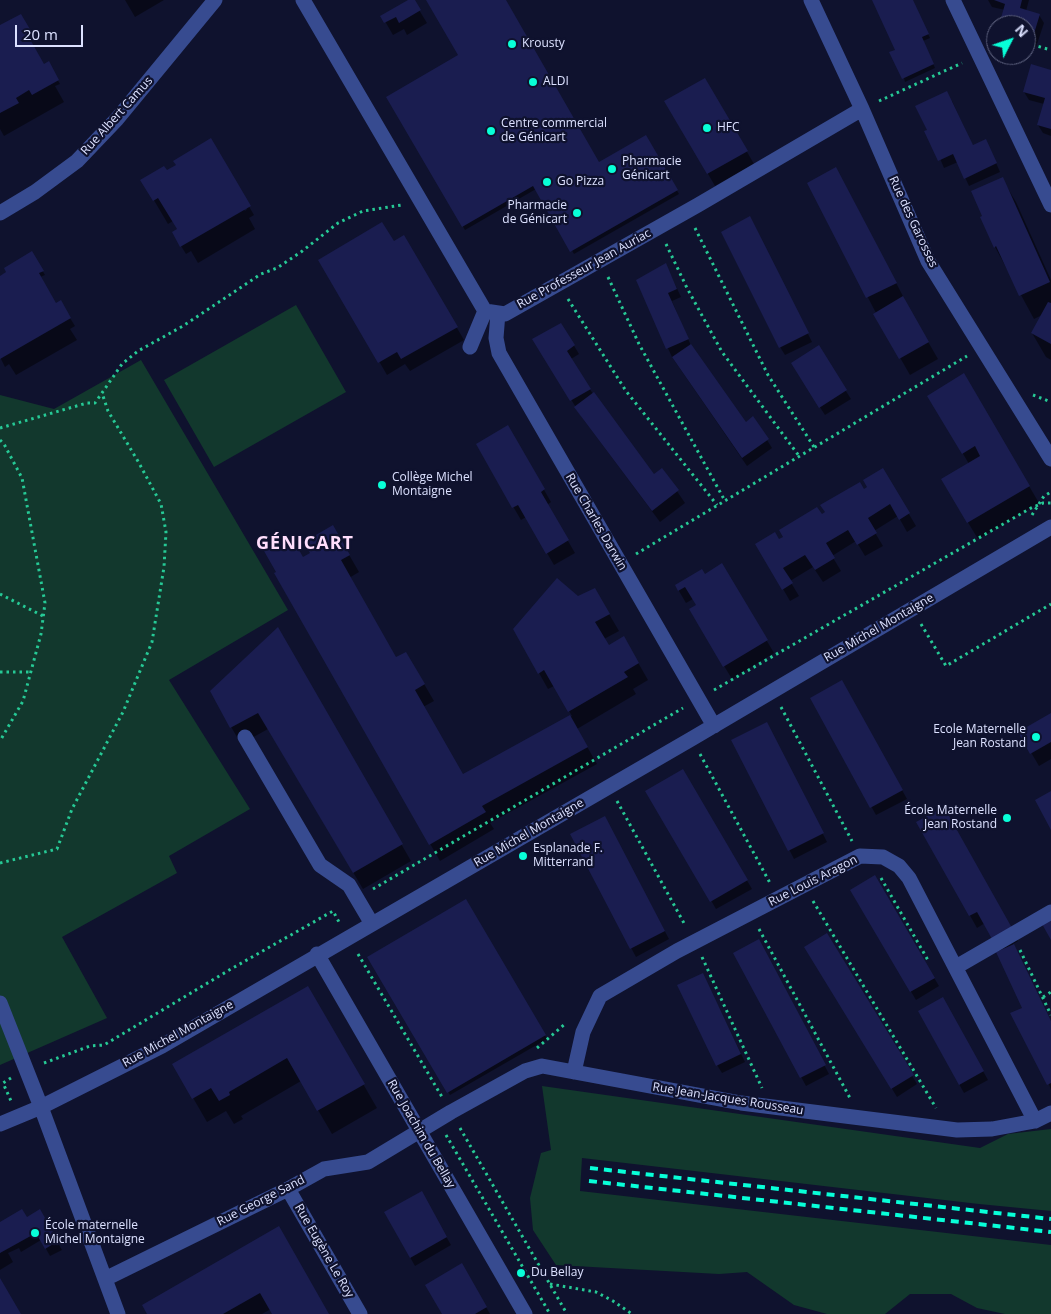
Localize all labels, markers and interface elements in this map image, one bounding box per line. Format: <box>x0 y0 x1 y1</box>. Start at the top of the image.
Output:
scale bar <box>18 15 85 47</box>
north arrow <box>986 15 1036 65</box>
text: N <box>1011 20 1033 41</box>
text: 20 m <box>23 24 58 44</box>
place label: Krousty <box>522 37 565 51</box>
marker: Krousty <box>506 38 518 50</box>
street label: Rue Albert Camus <box>78 74 156 158</box>
place label: ALDI <box>543 75 569 89</box>
marker: ALDI <box>527 76 539 88</box>
place label: Centre commercial de Génicart <box>501 117 607 145</box>
place label: HFC <box>717 121 740 135</box>
marker: HFC <box>701 122 713 134</box>
marker: Centre commercial de Génicart <box>485 125 497 137</box>
place label: Pharmacie Génicart <box>622 155 681 183</box>
marker: Pharmacie Génicart <box>606 163 618 175</box>
street label: Rue des Garosses <box>886 174 940 270</box>
place label: Go Pizza <box>557 175 604 189</box>
marker: Go Pizza <box>541 176 553 188</box>
place label: Pharmacie de Génicart <box>502 199 567 227</box>
marker: Pharmacie de Génicart <box>571 207 583 219</box>
street label: Rue Professeur Jean Auriac <box>515 226 653 312</box>
place label: Collège Michel Montaigne <box>392 471 473 499</box>
street label: Rue Charles Darwin <box>562 471 630 573</box>
marker: Collège Michel Montaigne <box>376 479 388 491</box>
district label: GÉNICART <box>255 533 355 555</box>
street label: Rue Michel Montaigne <box>822 591 936 665</box>
place label: Ecole Maternelle Jean Rostand <box>933 723 1026 751</box>
marker: Ecole Maternelle Jean Rostand <box>1030 731 1042 743</box>
street label: Rue Michel Montaigne <box>472 796 586 870</box>
place label: École Maternelle Jean Rostand <box>904 804 997 832</box>
marker: École Maternelle Jean Rostand <box>1001 812 1013 824</box>
place label: Esplanade F. Mitterrand <box>533 842 603 870</box>
marker: Esplanade F. Mitterrand <box>517 850 529 862</box>
street label: Rue Louis Aragon <box>766 852 860 910</box>
street label: Rue Michel Montaigne <box>120 998 236 1070</box>
street label: Rue Joachim du Bellay <box>384 1077 458 1191</box>
street label: Rue Jean-Jacques Rousseau <box>652 1080 804 1118</box>
street label: Rue George Sand <box>215 1173 307 1229</box>
street label: Rue Eugène Le Roy <box>291 1202 357 1300</box>
place label: École maternelle Michel Montaigne <box>45 1219 145 1247</box>
marker: École maternelle Michel Montaigne <box>29 1227 41 1239</box>
place label: Du Bellay <box>531 1266 583 1280</box>
marker: Du Bellay <box>515 1267 527 1279</box>

